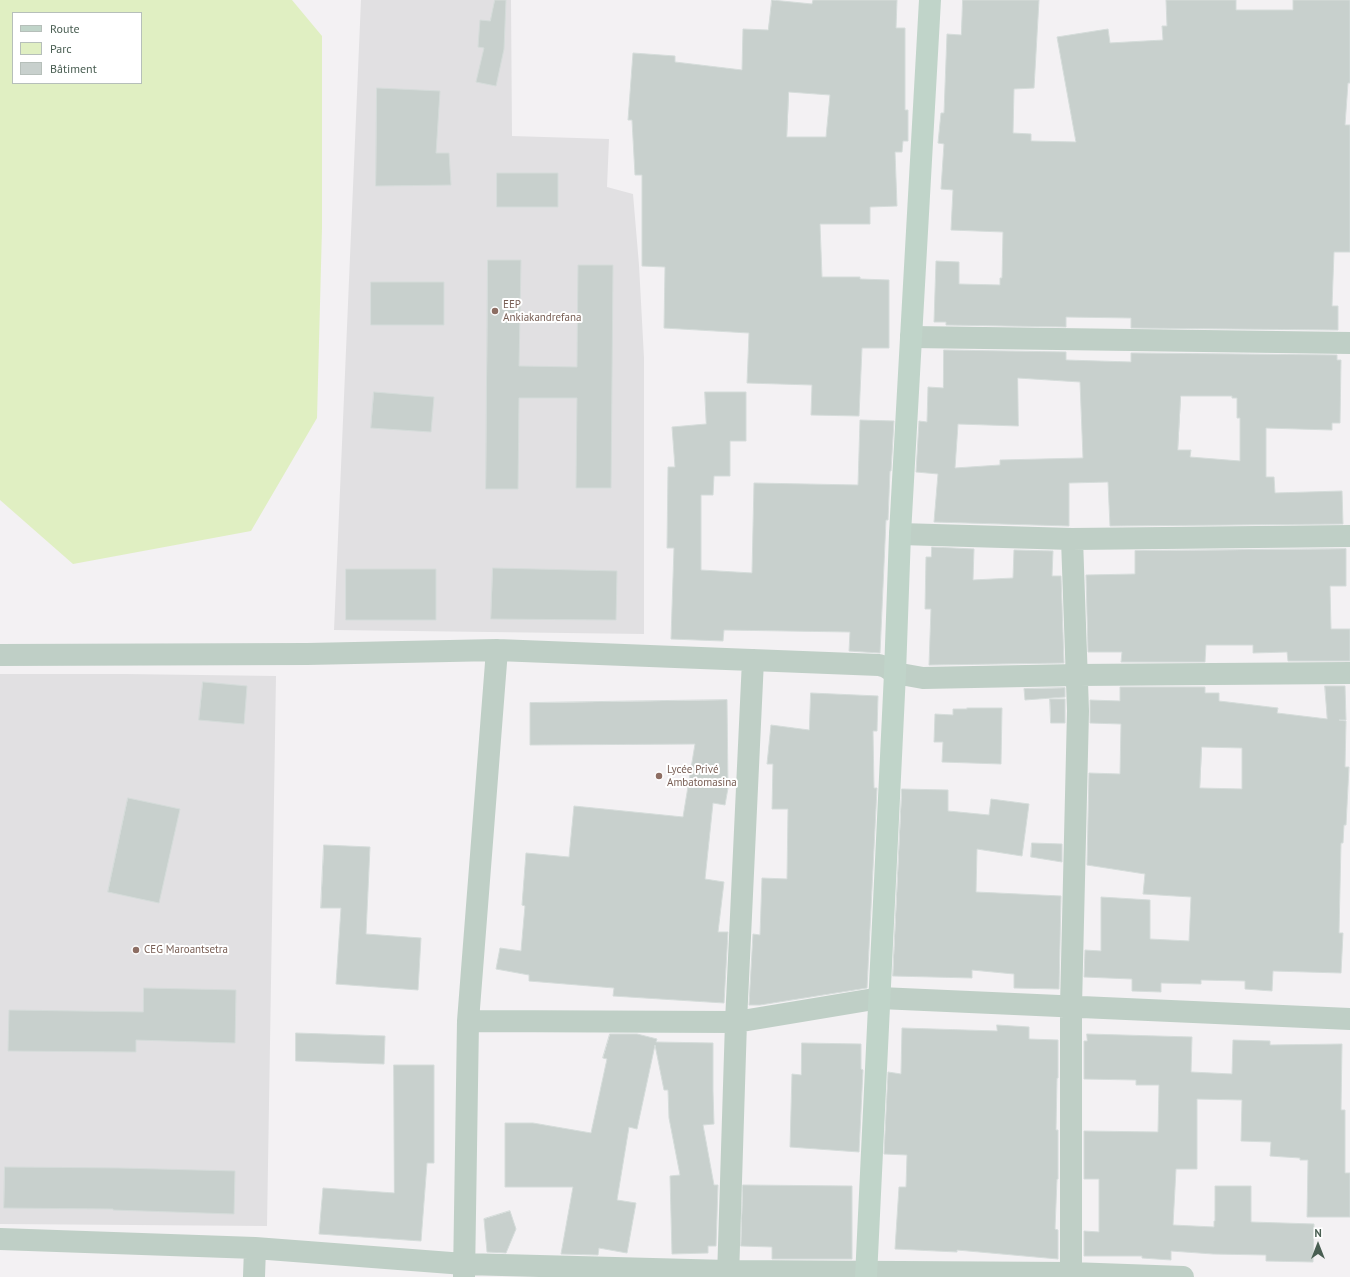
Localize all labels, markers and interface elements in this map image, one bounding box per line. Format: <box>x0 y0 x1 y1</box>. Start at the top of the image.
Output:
legend <box>12 12 142 84</box>
text: Route <box>50 21 80 36</box>
text: Parc <box>50 41 72 56</box>
text: Bâtiment <box>50 61 97 76</box>
place label: EEP Ankiakandrefana <box>503 298 582 324</box>
marker: EEP Ankiakandrefana <box>490 306 500 316</box>
place label: Lycée Privé Ambatomasina <box>667 763 737 789</box>
marker: Lycée Privé Ambatomasina <box>654 771 664 781</box>
place label: CEG Maroantsetra <box>144 943 228 957</box>
marker: CEG Maroantsetra <box>131 945 141 955</box>
north arrow <box>1298 1225 1338 1265</box>
text: N <box>1314 1226 1322 1240</box>

